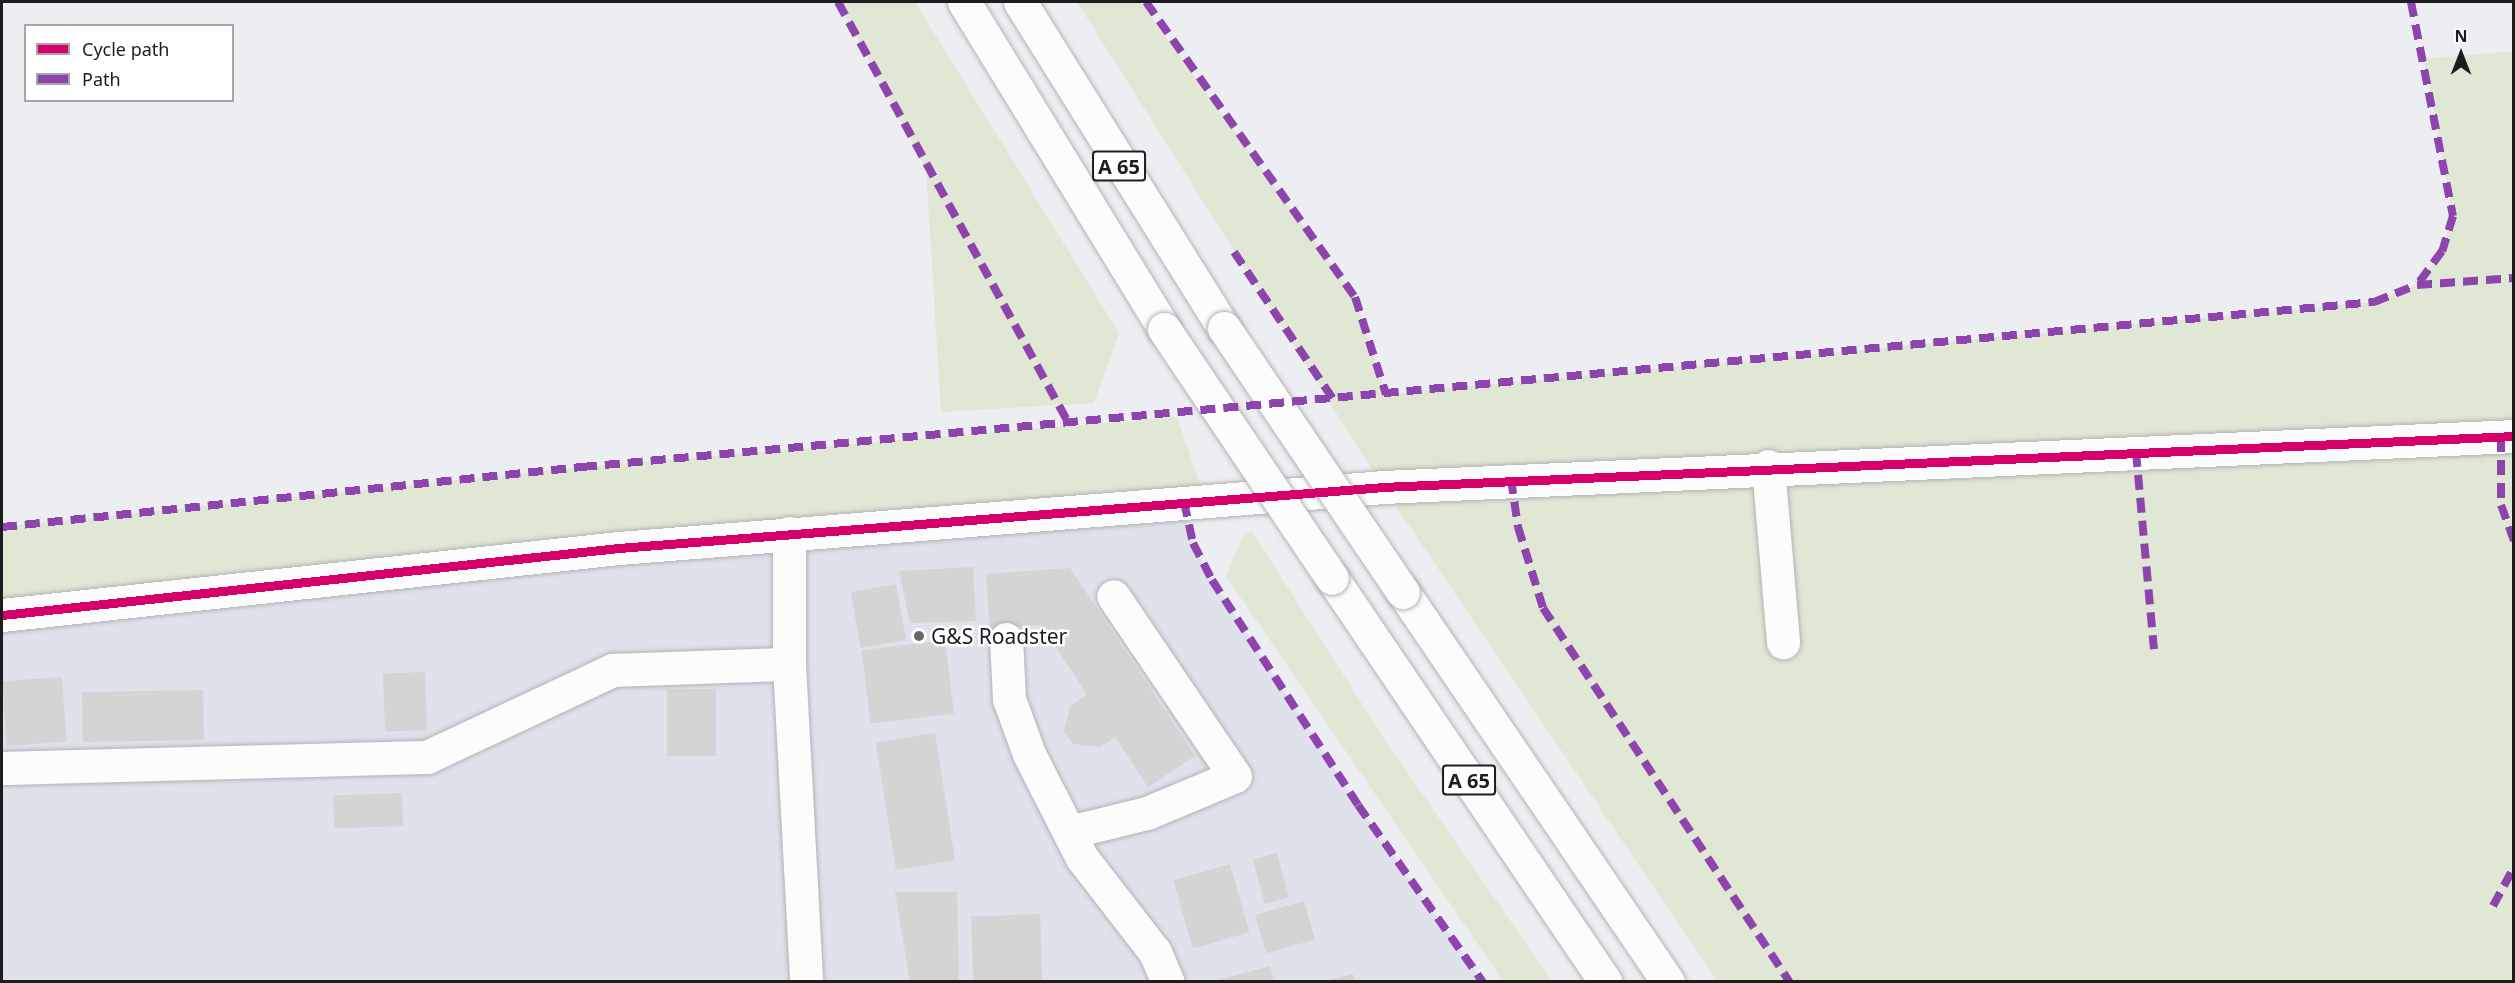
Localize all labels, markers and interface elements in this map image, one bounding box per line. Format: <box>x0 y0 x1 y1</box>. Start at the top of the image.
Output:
legend <box>24 24 234 102</box>
north arrow <box>2431 24 2491 84</box>
text: N <box>2454 25 2468 47</box>
text: Cycle path <box>82 37 169 61</box>
text: Path <box>82 67 121 91</box>
road number: A 65 <box>1092 149 1146 183</box>
place label: G&S Roadster <box>931 623 1067 649</box>
marker: G&S Roadster <box>912 629 926 643</box>
road number: A 65 <box>1442 763 1496 797</box>

